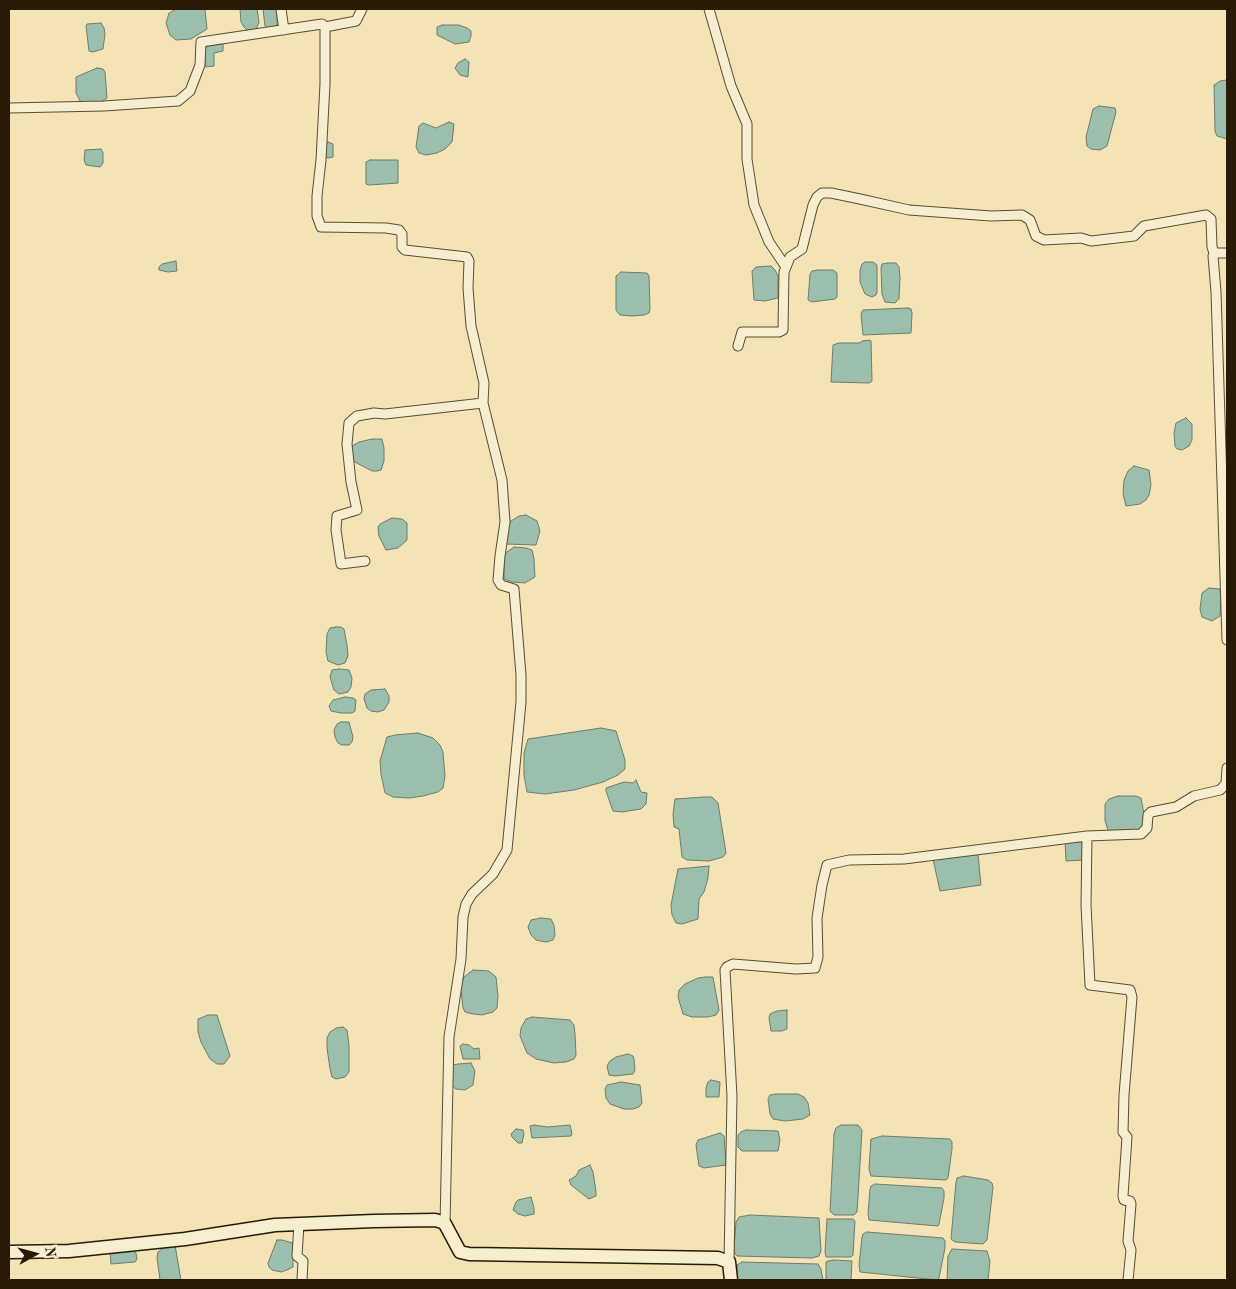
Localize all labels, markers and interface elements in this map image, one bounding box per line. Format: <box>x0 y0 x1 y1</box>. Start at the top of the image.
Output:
north arrow <box>10 1229 60 1279</box>
text: N <box>42 1246 57 1258</box>

